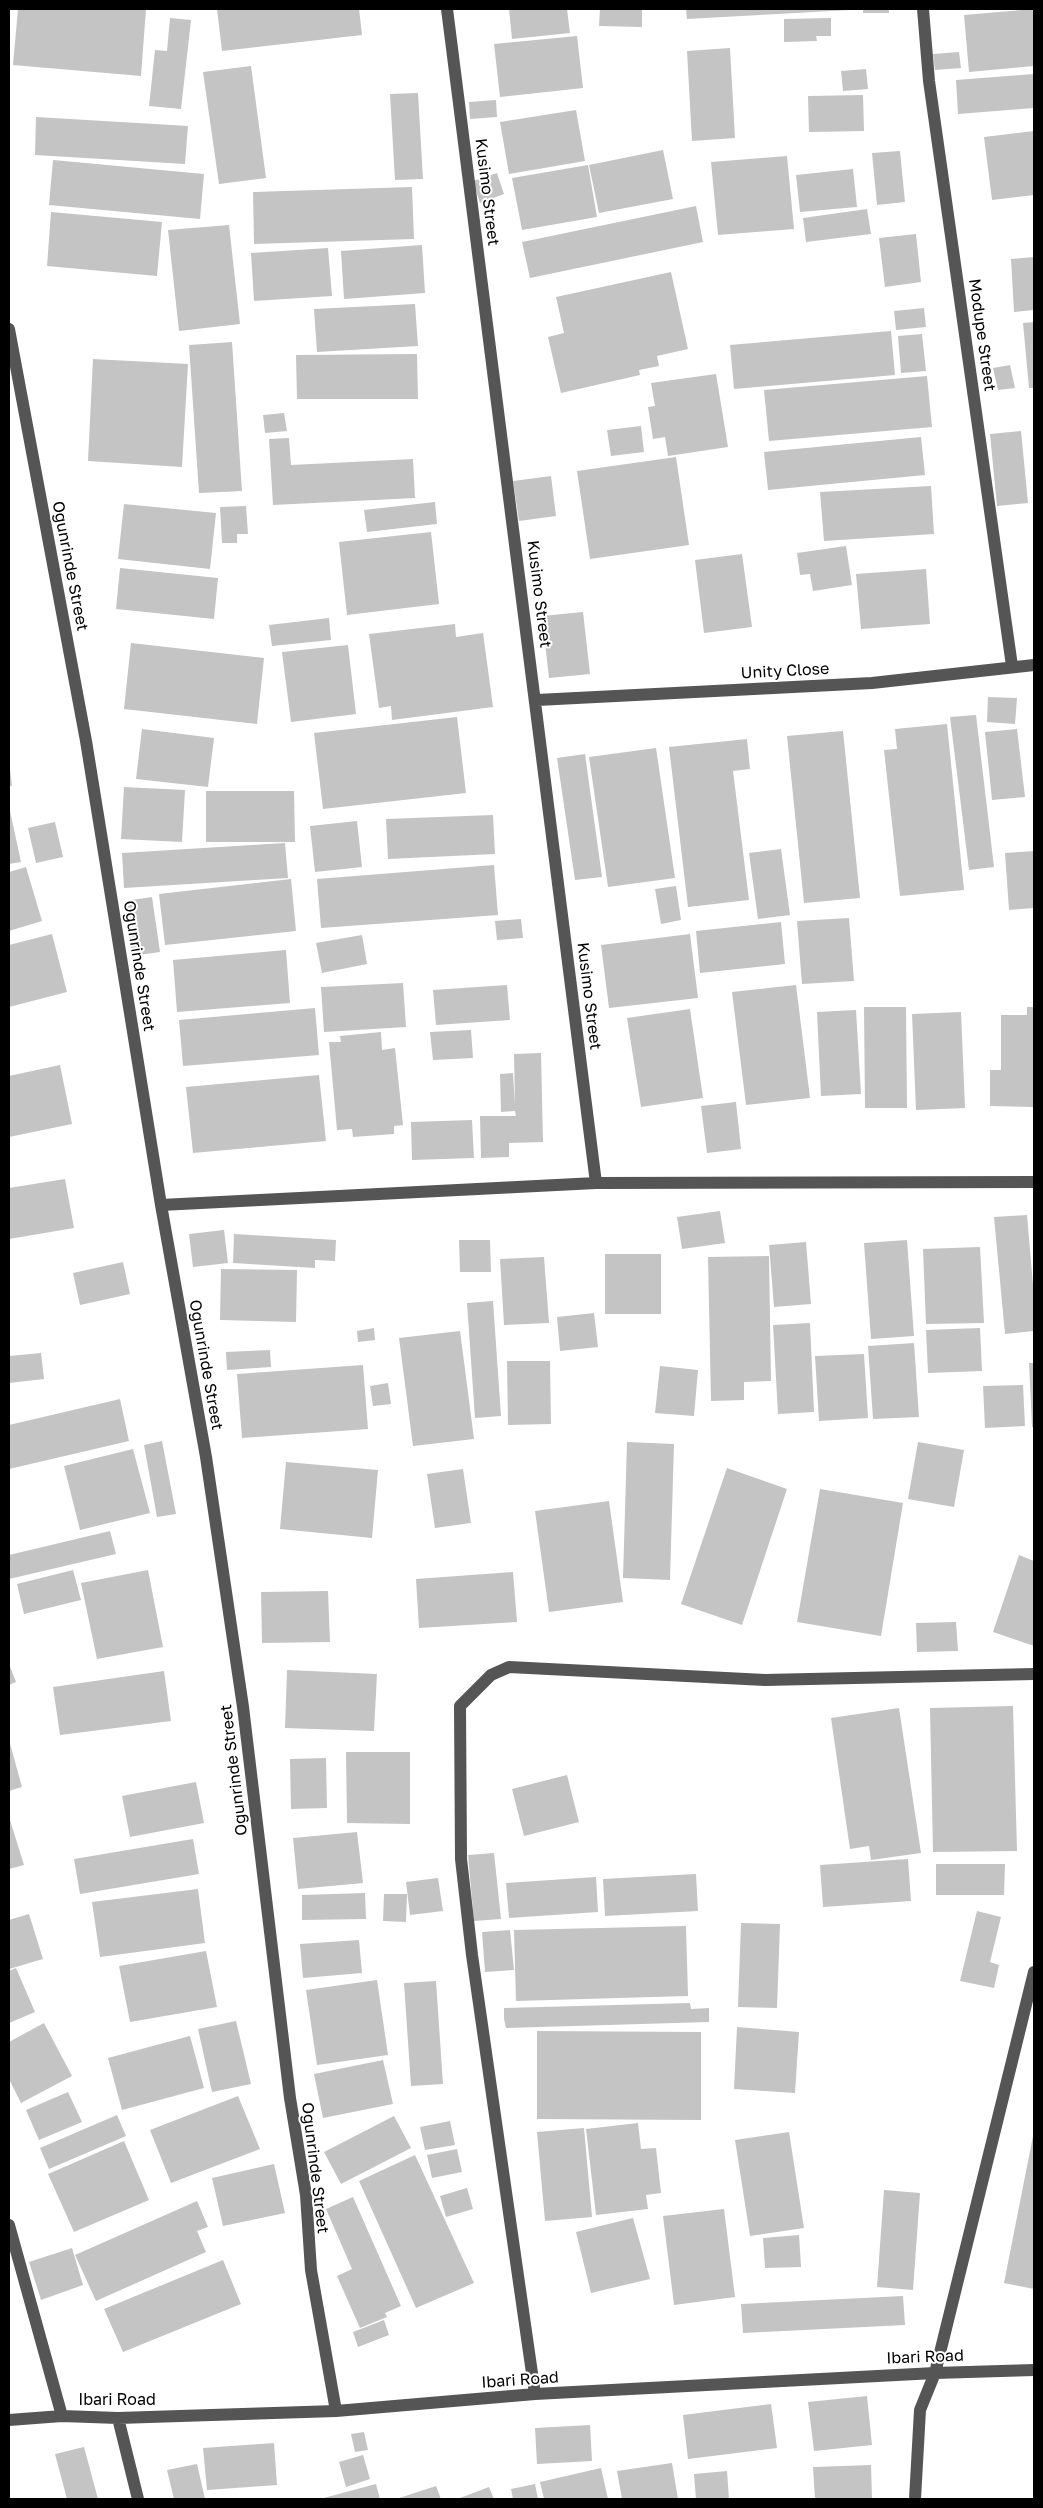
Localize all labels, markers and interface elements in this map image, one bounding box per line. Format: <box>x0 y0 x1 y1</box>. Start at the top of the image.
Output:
street label: Kusimo Street <box>471 137 503 247</box>
street label: Modupe Street <box>965 278 999 392</box>
street label: Ogunrinde Street <box>48 499 92 633</box>
street label: Kusimo Street <box>523 539 555 649</box>
street label: Unity Close <box>740 659 830 683</box>
street label: Ogunrinde Street <box>119 899 159 1033</box>
street label: Kusimo Street <box>573 941 605 1051</box>
street label: Ogunrinde Street <box>185 1298 227 1432</box>
street label: Ogunrinde Street <box>216 1703 252 1837</box>
street label: Ogunrinde Street <box>297 2101 333 2235</box>
street label: Ibari Road <box>886 2346 964 2368</box>
street label: Ibari Road <box>481 2368 559 2392</box>
street label: Ibari Road <box>78 2390 156 2410</box>

